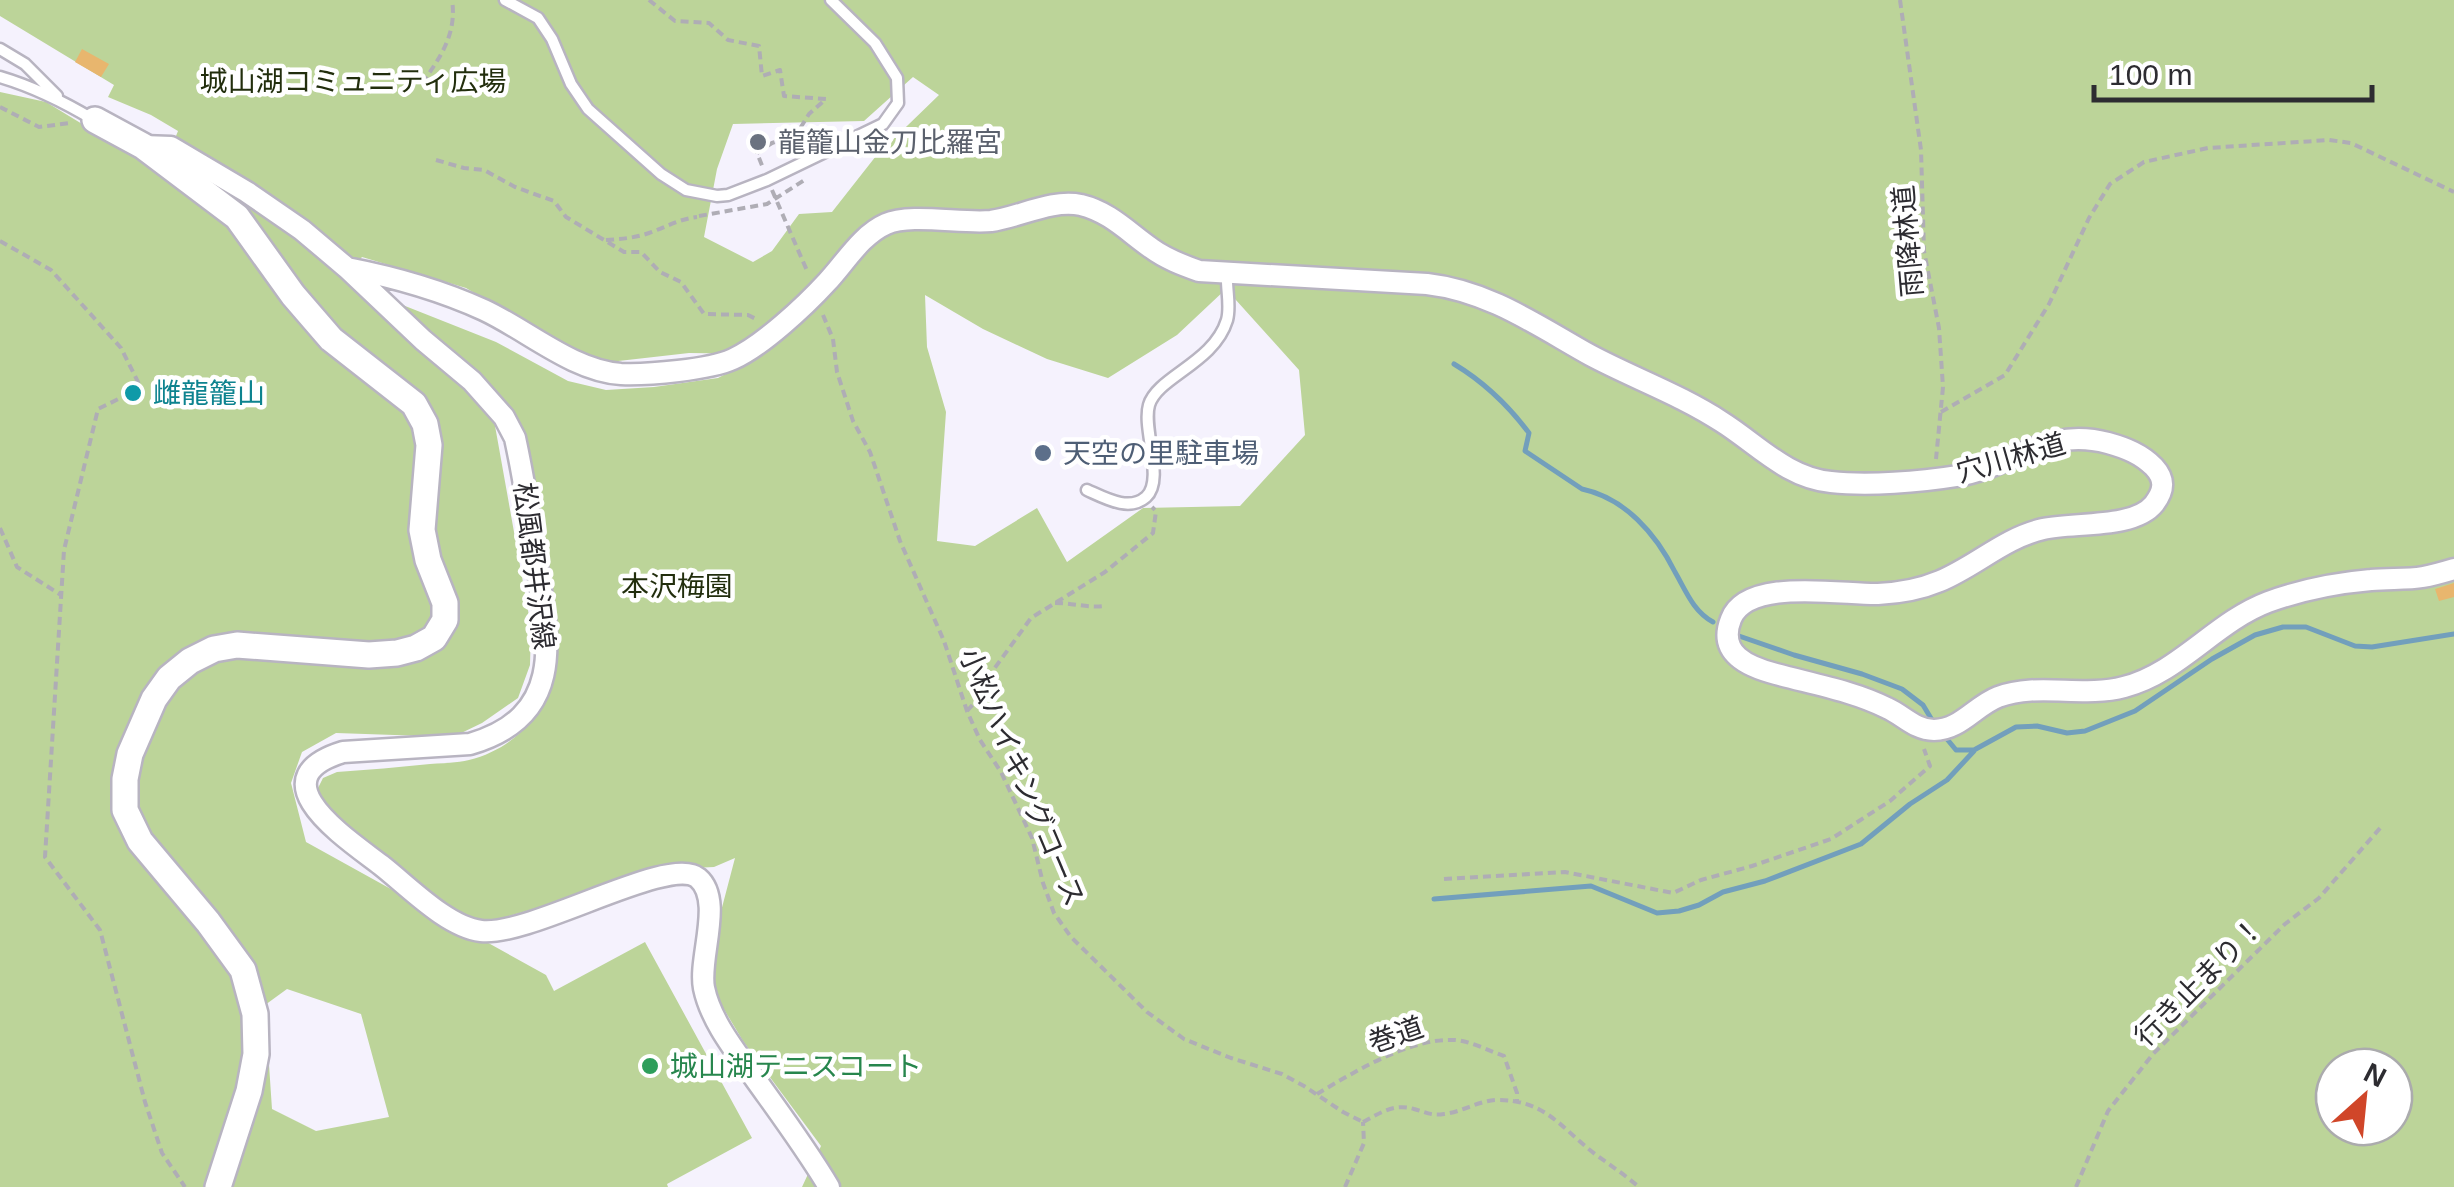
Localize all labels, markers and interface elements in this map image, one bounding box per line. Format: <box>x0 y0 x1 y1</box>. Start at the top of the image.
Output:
scale bar <box>2094 40 2372 102</box>
text: 100 m <box>2109 58 2192 91</box>
park label: 城山湖コミュニティ広場 <box>200 66 506 97</box>
place label: 龍籠山金刀比羅宮 <box>778 127 1002 158</box>
marker: 龍籠山金刀比羅宮 <box>747 131 769 153</box>
street label: 雨降林道 <box>1888 184 1928 298</box>
place label: 雌龍籠山 <box>153 378 265 409</box>
marker: 雌龍籠山 <box>122 382 144 404</box>
street label: 穴川林道 <box>1953 428 2069 488</box>
place label: 天空の里駐車場 <box>1063 438 1259 469</box>
marker: 天空の里駐車場 <box>1032 442 1054 464</box>
street label: 松風都井沢線 <box>508 481 560 651</box>
park label: 本沢梅園 <box>621 571 733 602</box>
street label: 小松ハイキングコース <box>954 643 1090 911</box>
street label: 行き止まり！ <box>2129 912 2269 1052</box>
street label: 巻道 <box>1364 1011 1428 1059</box>
north arrow <box>2314 1047 2414 1147</box>
place label: 城山湖テニスコート <box>670 1051 922 1082</box>
marker: 城山湖テニスコート <box>639 1055 661 1077</box>
text: N <box>2359 1057 2391 1094</box>

